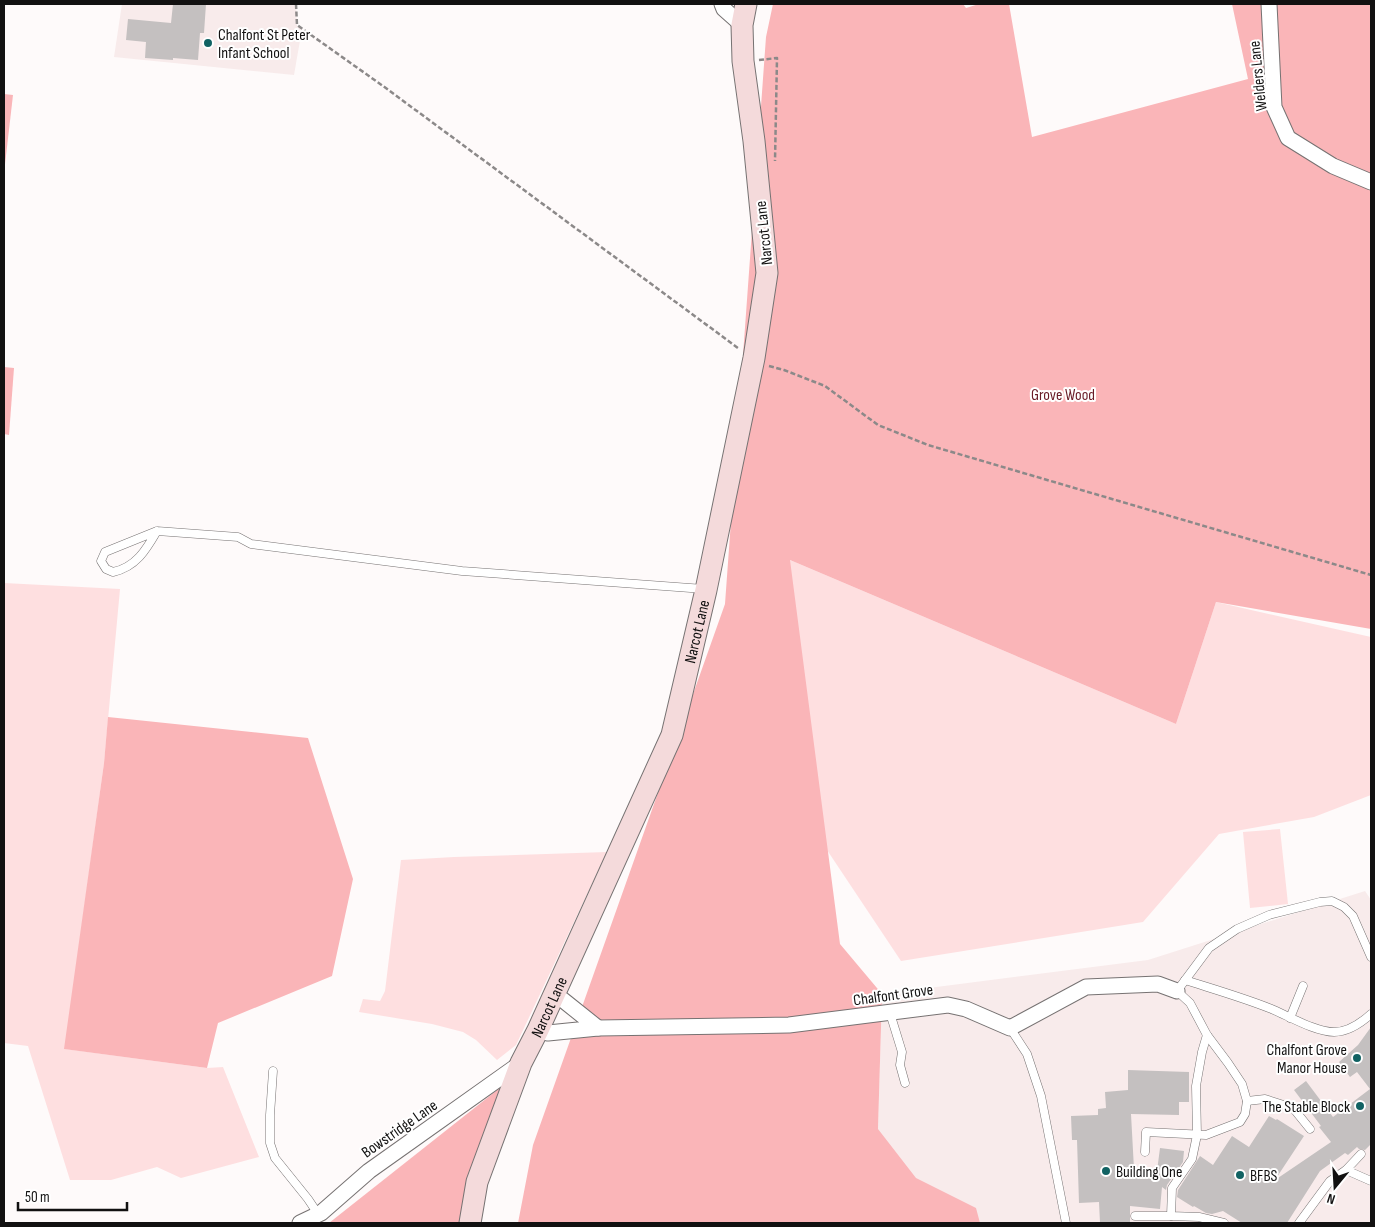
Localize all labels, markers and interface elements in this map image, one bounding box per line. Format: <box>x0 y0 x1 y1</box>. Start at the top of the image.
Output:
place label: Chalfont St Peter Infant School <box>218 26 311 63</box>
marker: Chalfont St Peter Infant School <box>202 37 214 49</box>
street label: Welders Lane <box>1245 40 1272 112</box>
street label: Narcot Lane <box>752 200 777 266</box>
park label: Grove Wood <box>1031 386 1095 405</box>
street label: Narcot Lane <box>681 598 714 665</box>
street label: Narcot Lane <box>528 974 572 1041</box>
street label: Chalfont Grove <box>852 980 934 1010</box>
place label: Chalfont Grove Manor House <box>1267 1041 1347 1078</box>
marker: Chalfont Grove Manor House <box>1351 1052 1363 1064</box>
street label: Bowstridge Lane <box>358 1096 441 1162</box>
place label: The Stable Block <box>1262 1098 1350 1117</box>
marker: The Stable Block <box>1354 1100 1366 1112</box>
north arrow <box>1310 1162 1360 1212</box>
place label: Building One <box>1116 1163 1182 1182</box>
marker: Building One <box>1100 1165 1112 1177</box>
place label: BFBS <box>1250 1167 1278 1186</box>
marker: BFBS <box>1234 1169 1246 1181</box>
scale bar <box>18 1180 126 1212</box>
text: 50 m <box>25 1188 50 1207</box>
text: N <box>1325 1190 1337 1208</box>

